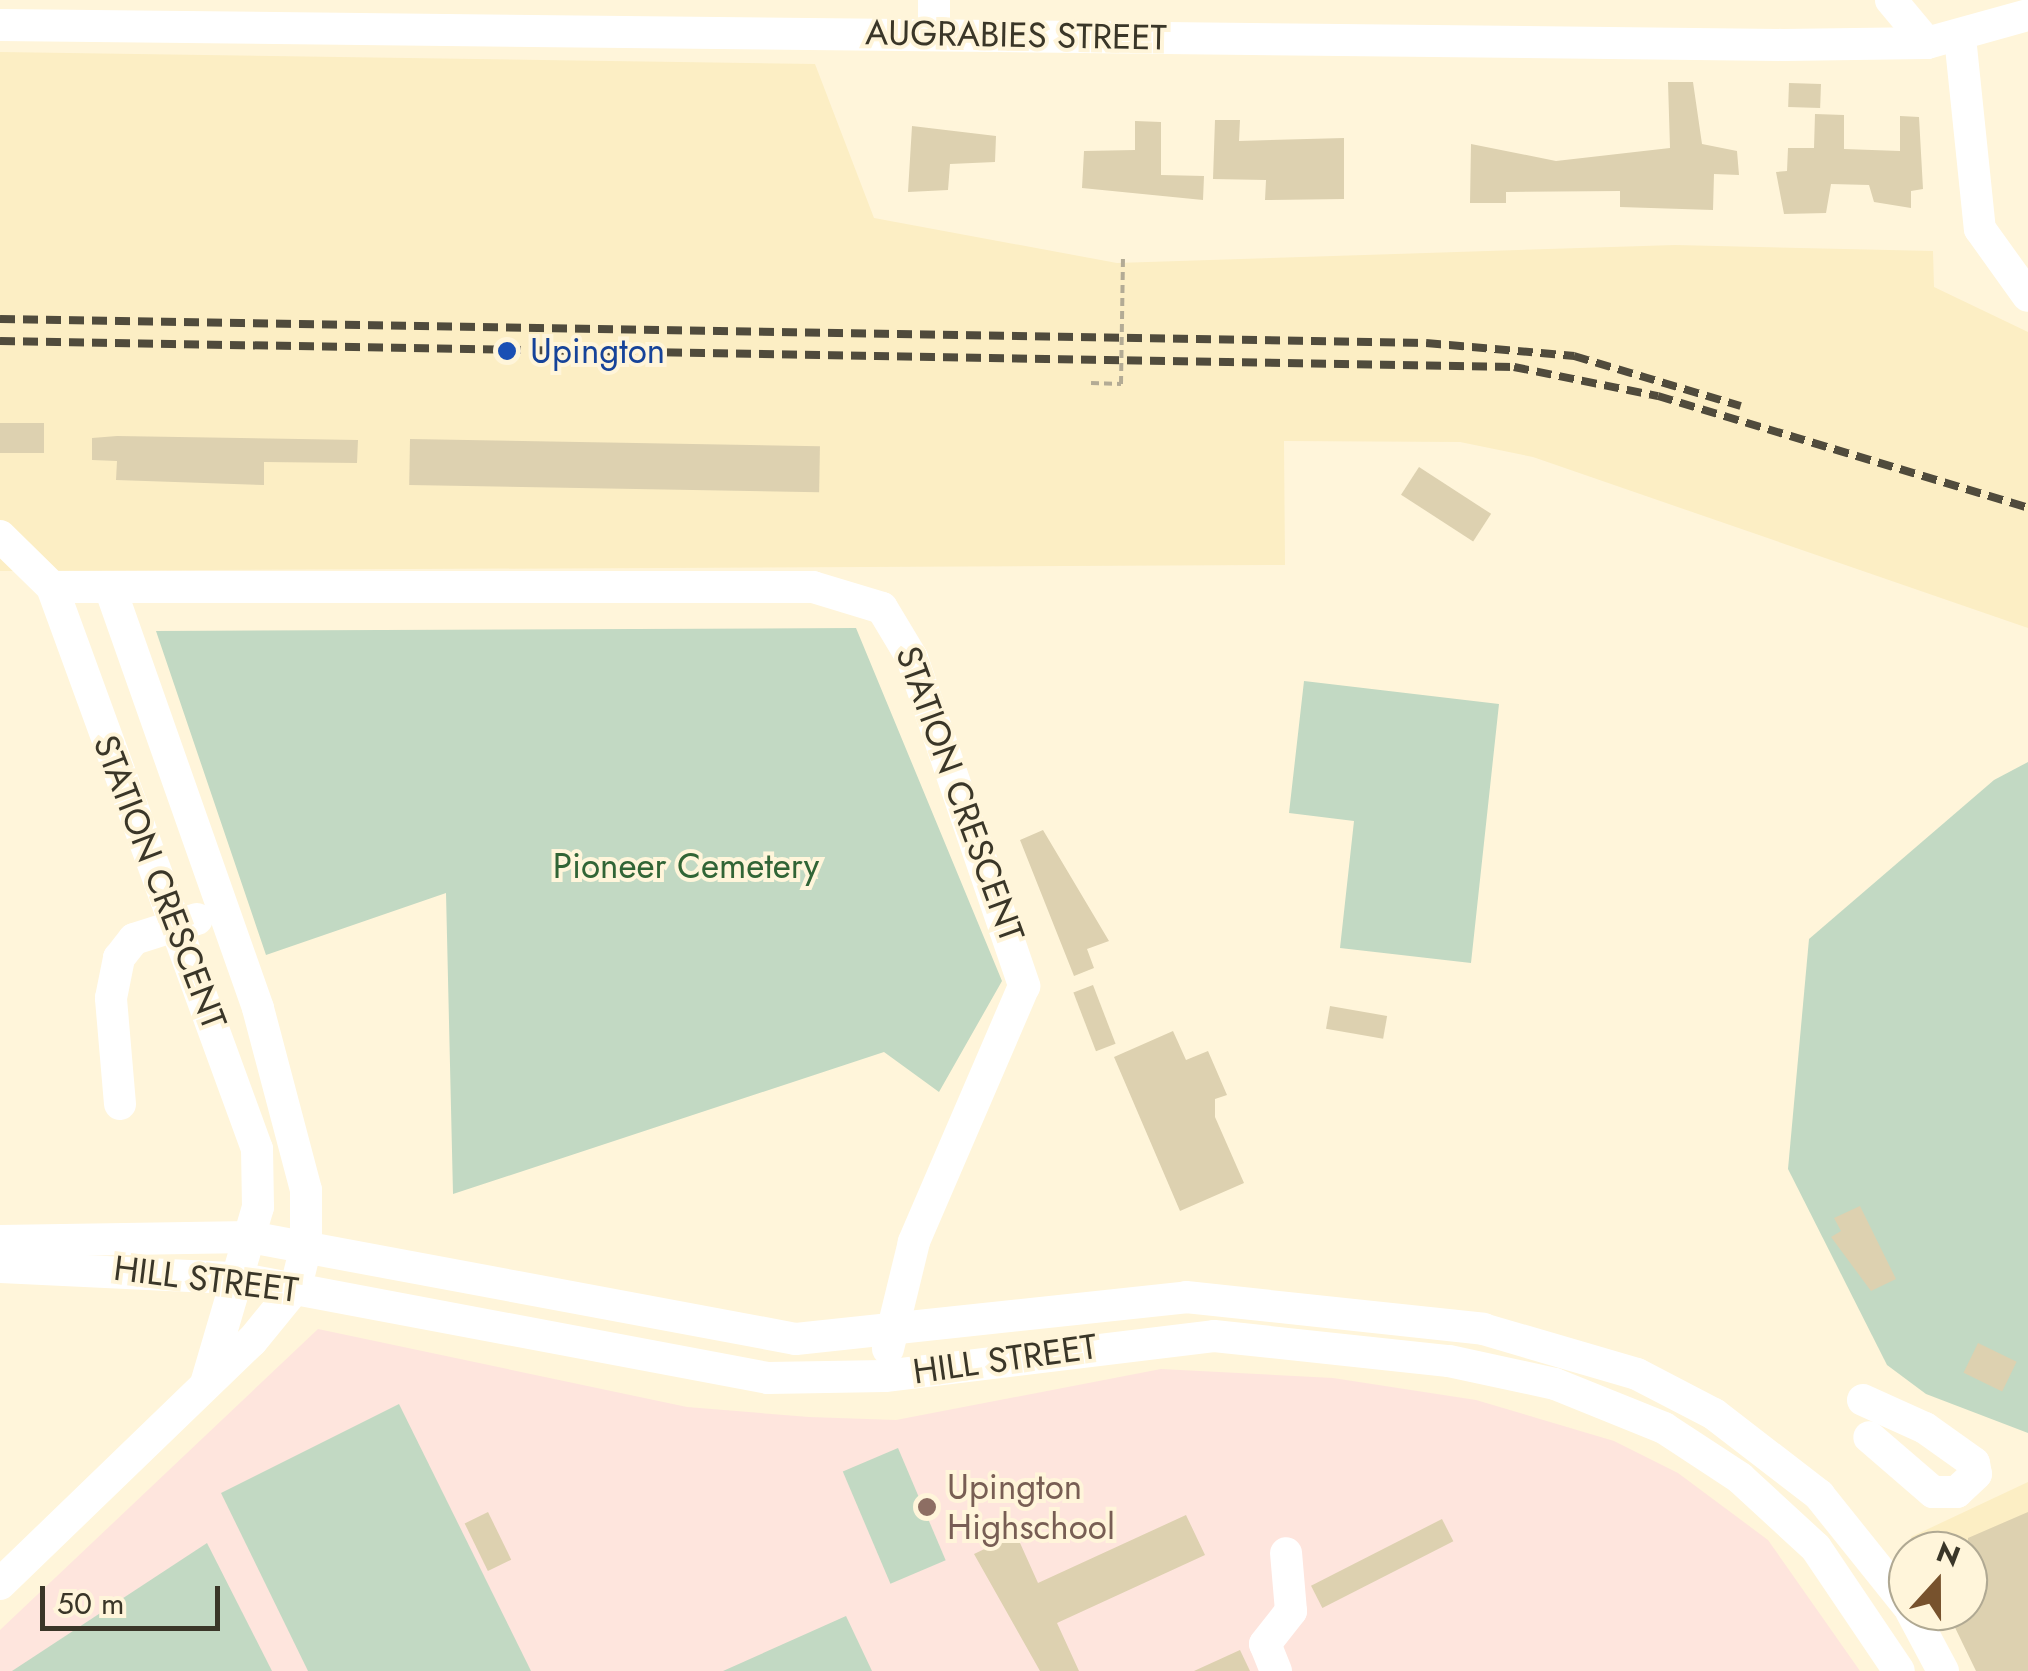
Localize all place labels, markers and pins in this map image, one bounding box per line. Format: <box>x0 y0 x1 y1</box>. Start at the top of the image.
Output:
place label: Upington <box>530 330 665 372</box>
marker: Upington <box>494 338 520 364</box>
place label: Upington Highschool <box>947 1466 1115 1548</box>
marker: Upington Highschool <box>916 1496 938 1518</box>

